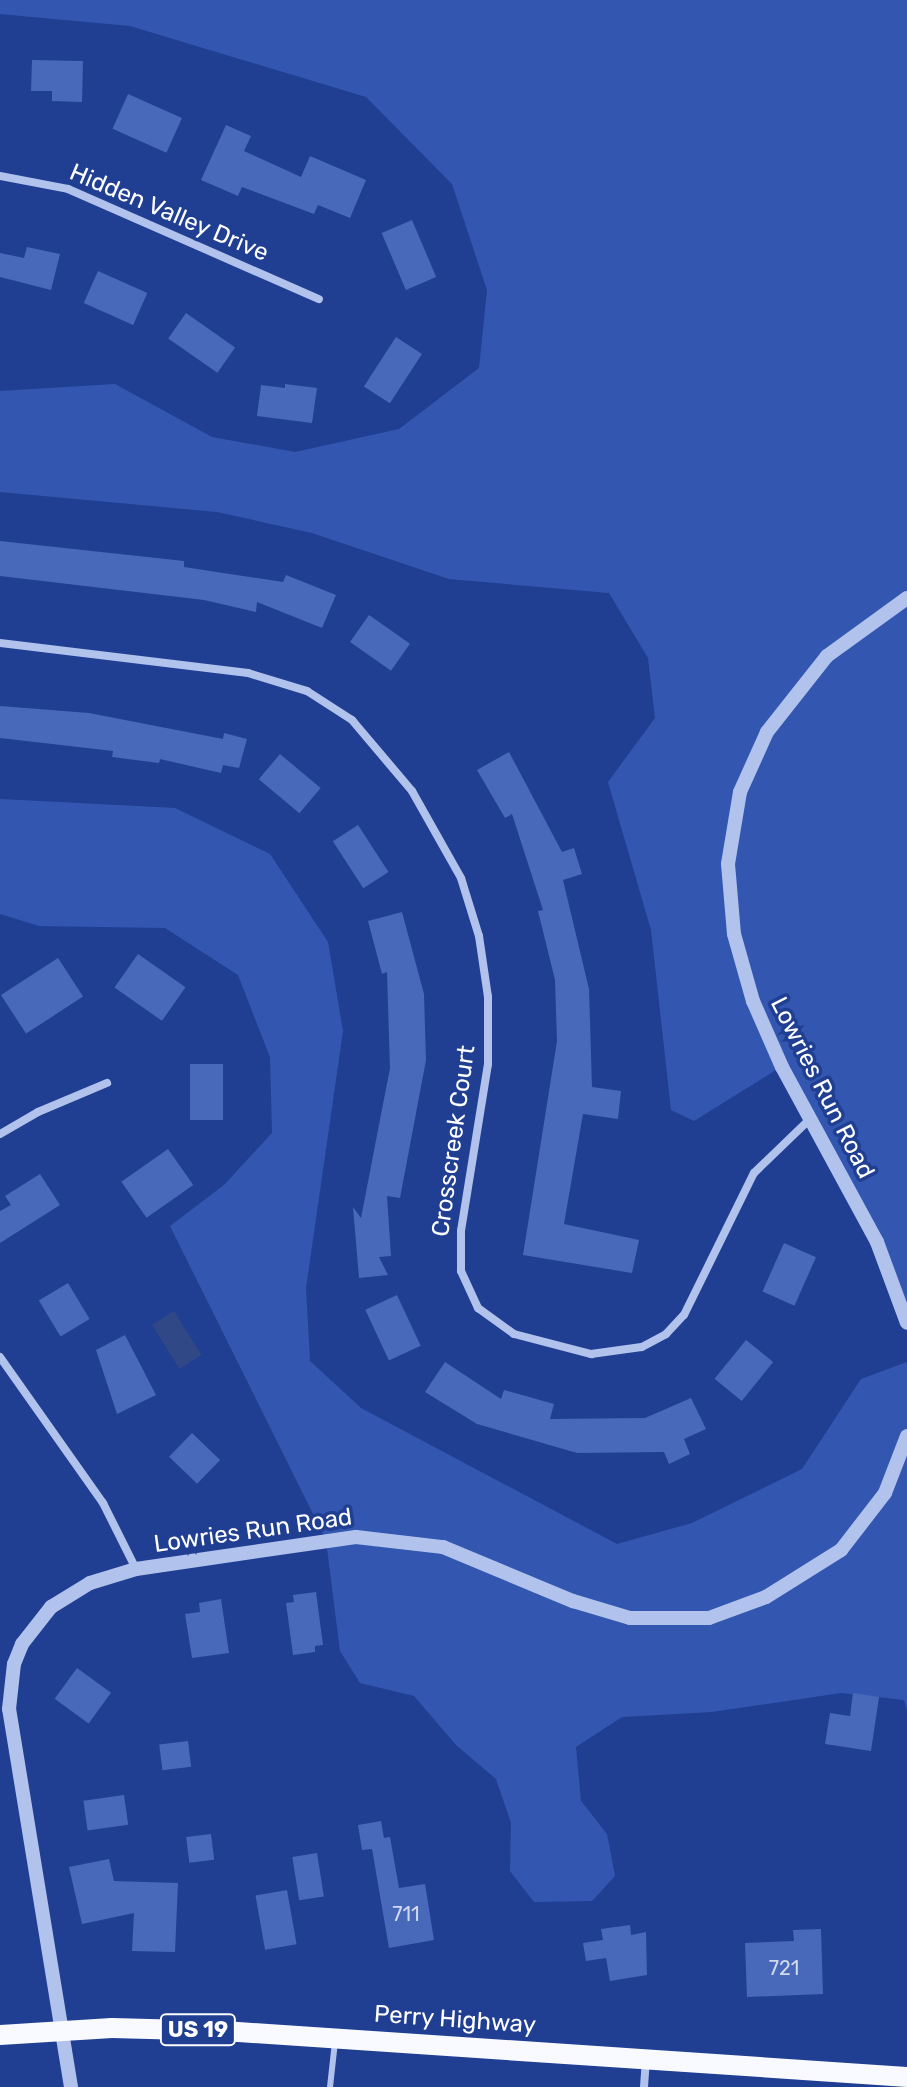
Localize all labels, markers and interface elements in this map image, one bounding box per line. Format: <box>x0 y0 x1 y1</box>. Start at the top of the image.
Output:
street label: Hidden Valley Drive <box>65 158 273 268</box>
street label: Lowries Run Road <box>764 992 880 1184</box>
street label: Crosscreek Court <box>426 1043 482 1239</box>
street label: Lowries Run Road <box>152 1503 354 1559</box>
house number: 711 <box>392 1902 420 1926</box>
house number: 721 <box>769 1956 799 1980</box>
street label: Perry Highway <box>373 2000 537 2040</box>
road number: US 19 <box>158 2012 238 2048</box>

